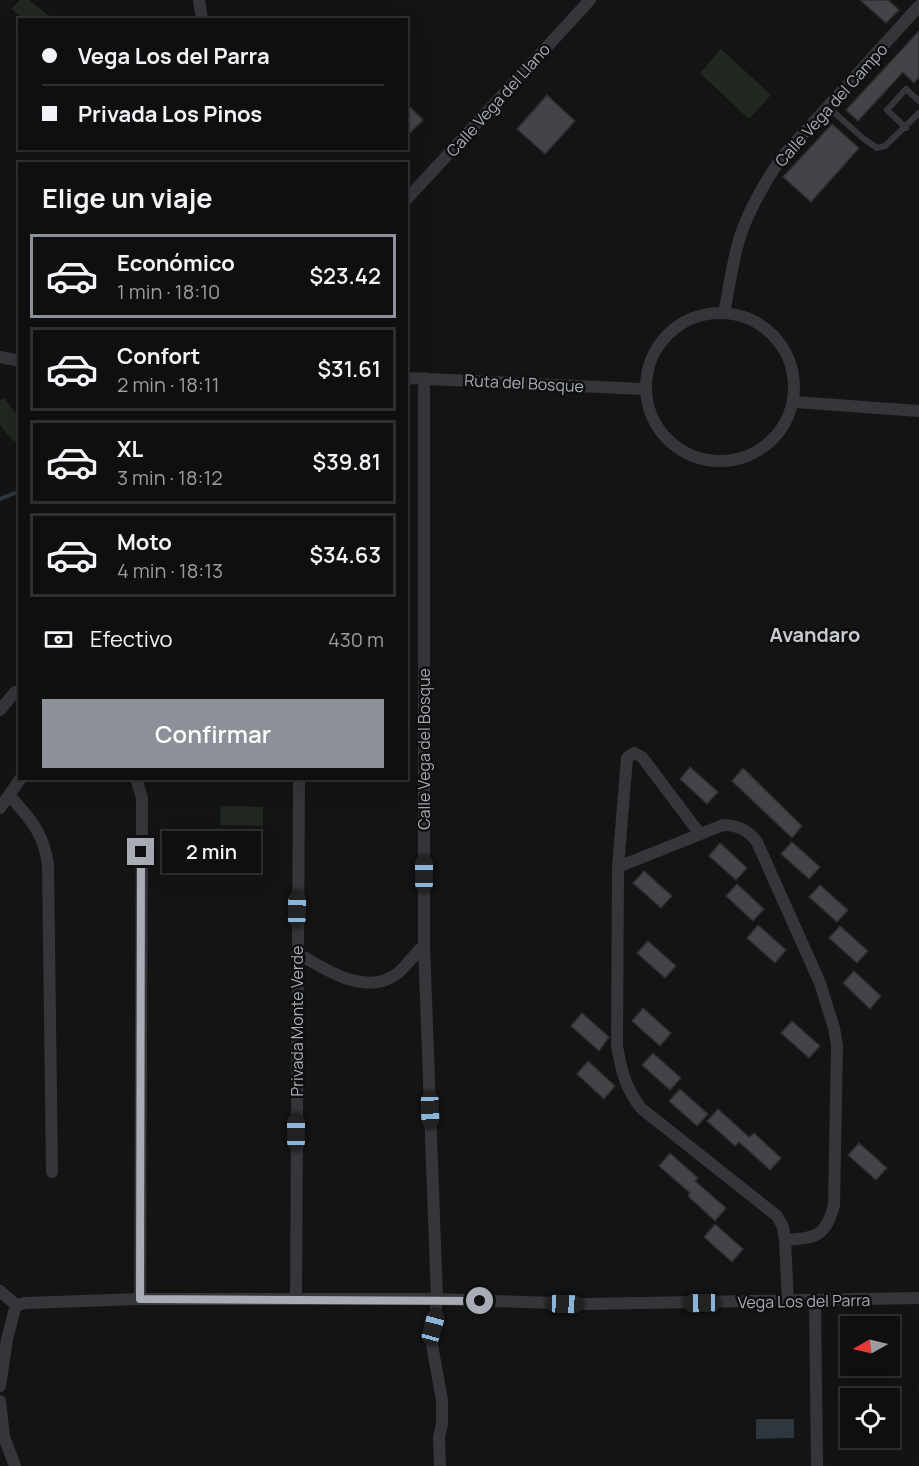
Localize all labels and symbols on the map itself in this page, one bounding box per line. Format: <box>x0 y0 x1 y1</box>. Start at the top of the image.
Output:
street label: Calle Vega del Llano <box>441 39 555 161</box>
street label: Calle Vega del Campo <box>770 39 892 171</box>
street label: Ruta del Bosque <box>464 369 584 397</box>
district label: Avandaro <box>770 621 860 648</box>
street label: Calle Vega del Bosque <box>413 668 435 830</box>
callout: 2 min <box>162 831 261 873</box>
route end <box>127 838 154 865</box>
car <box>415 856 433 892</box>
car <box>288 891 306 927</box>
street label: Privada Monte Verde <box>286 946 308 1096</box>
car <box>420 1092 440 1128</box>
car <box>287 1114 305 1150</box>
route start <box>466 1287 493 1314</box>
street label: Vega Los del Parra <box>737 1289 871 1313</box>
car <box>547 1294 583 1314</box>
car <box>684 1294 720 1312</box>
car <box>420 1307 446 1347</box>
north arrow <box>840 1316 900 1376</box>

